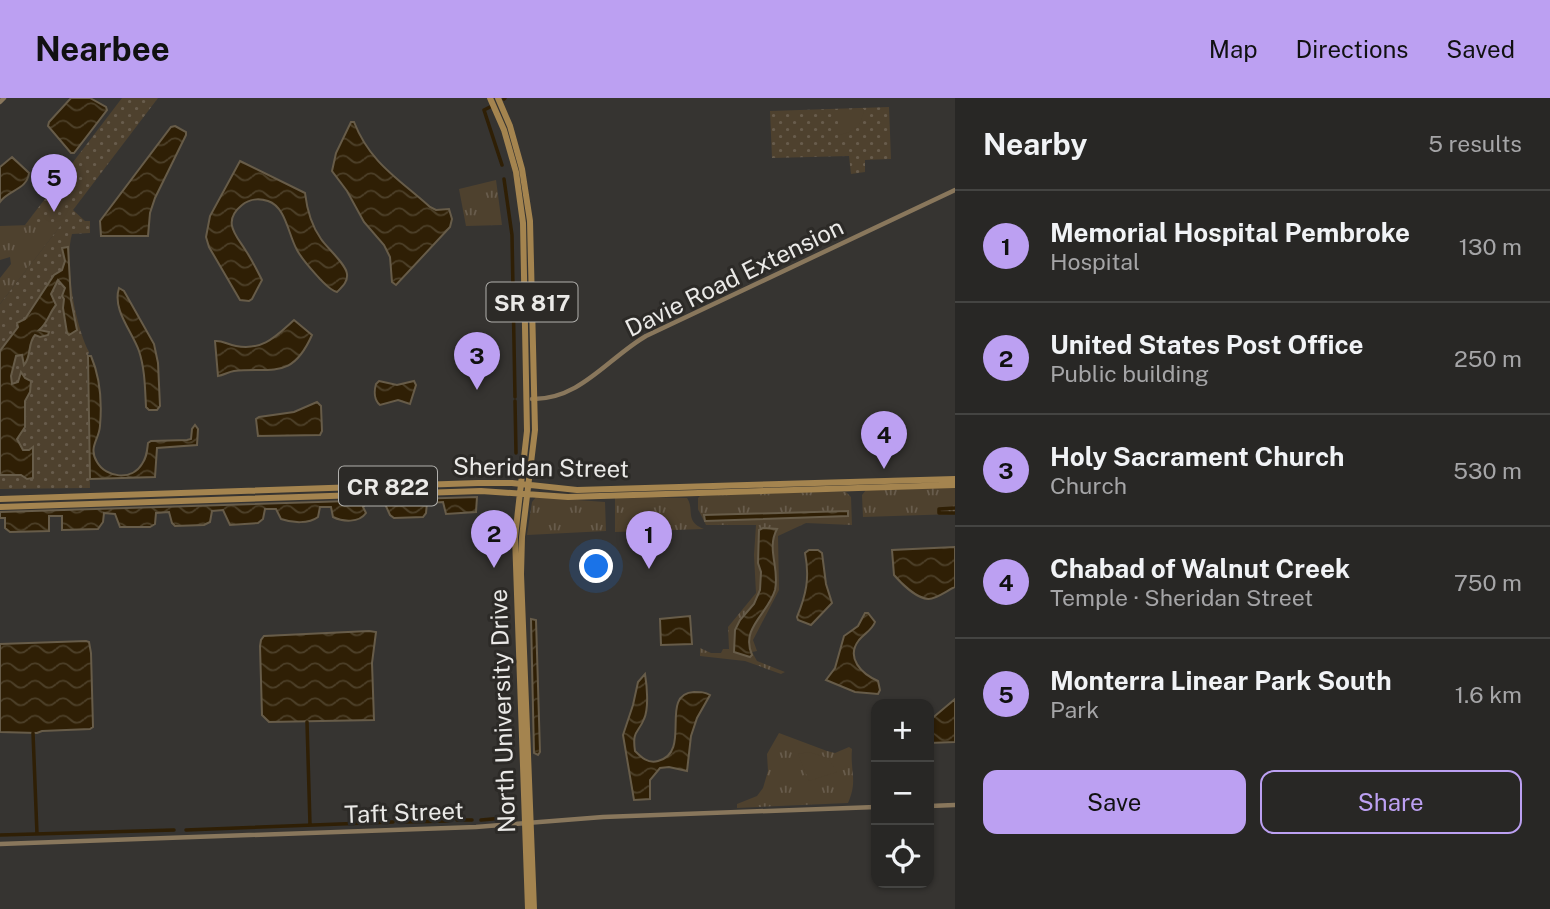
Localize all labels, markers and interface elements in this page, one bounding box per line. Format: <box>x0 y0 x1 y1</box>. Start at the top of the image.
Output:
text: Nearbee <box>35 30 170 68</box>
text: Map <box>1209 35 1258 63</box>
text: Directions <box>1296 35 1408 63</box>
text: Saved <box>1446 35 1515 63</box>
text: Nearby <box>983 126 1087 162</box>
text: 5 results <box>1428 130 1522 157</box>
pin: 5 <box>31 154 77 212</box>
street label: Davie Road Extension <box>620 212 848 342</box>
text: Memorial Hospital Pembroke <box>1050 217 1410 248</box>
text: 1 <box>1001 233 1011 260</box>
text: 130 m <box>1459 233 1522 260</box>
text: Hospital <box>1050 248 1140 275</box>
road number: SR 817 <box>486 282 578 322</box>
text: United States Post Office <box>1050 329 1364 360</box>
pin: 3 <box>454 332 500 390</box>
text: 2 <box>999 345 1013 372</box>
text: 250 m <box>1454 345 1522 372</box>
text: Public building <box>1050 360 1209 387</box>
pin: 4 <box>861 411 907 469</box>
text: Holy Sacrament Church <box>1050 441 1344 472</box>
street label: Sheridan Street <box>453 451 629 483</box>
text: 3 <box>998 457 1014 484</box>
text: 530 m <box>1453 457 1522 484</box>
road number: CR 822 <box>339 466 437 506</box>
text: Church <box>1050 472 1127 499</box>
pin: 2 <box>471 510 517 568</box>
pin: 1 <box>626 511 672 569</box>
your location <box>579 549 613 583</box>
text: Chabad of Walnut Creek <box>1050 553 1350 584</box>
text: 4 <box>998 569 1014 596</box>
text: 750 m <box>1454 569 1522 596</box>
text: Temple · Sheridan Street <box>1050 584 1313 611</box>
street label: North University Drive <box>484 588 520 834</box>
text: Monterra Linear Park South <box>1050 665 1392 696</box>
text: 5 <box>998 681 1014 708</box>
text: 1.6 km <box>1455 681 1522 708</box>
text: Park <box>1050 696 1099 723</box>
map controls <box>871 699 934 888</box>
button: + <box>871 699 934 762</box>
button: − <box>871 762 934 825</box>
button: Save <box>983 770 1246 834</box>
button: Share <box>1260 770 1522 834</box>
street label: Taft Street <box>344 796 464 828</box>
button: locate <box>871 825 934 888</box>

